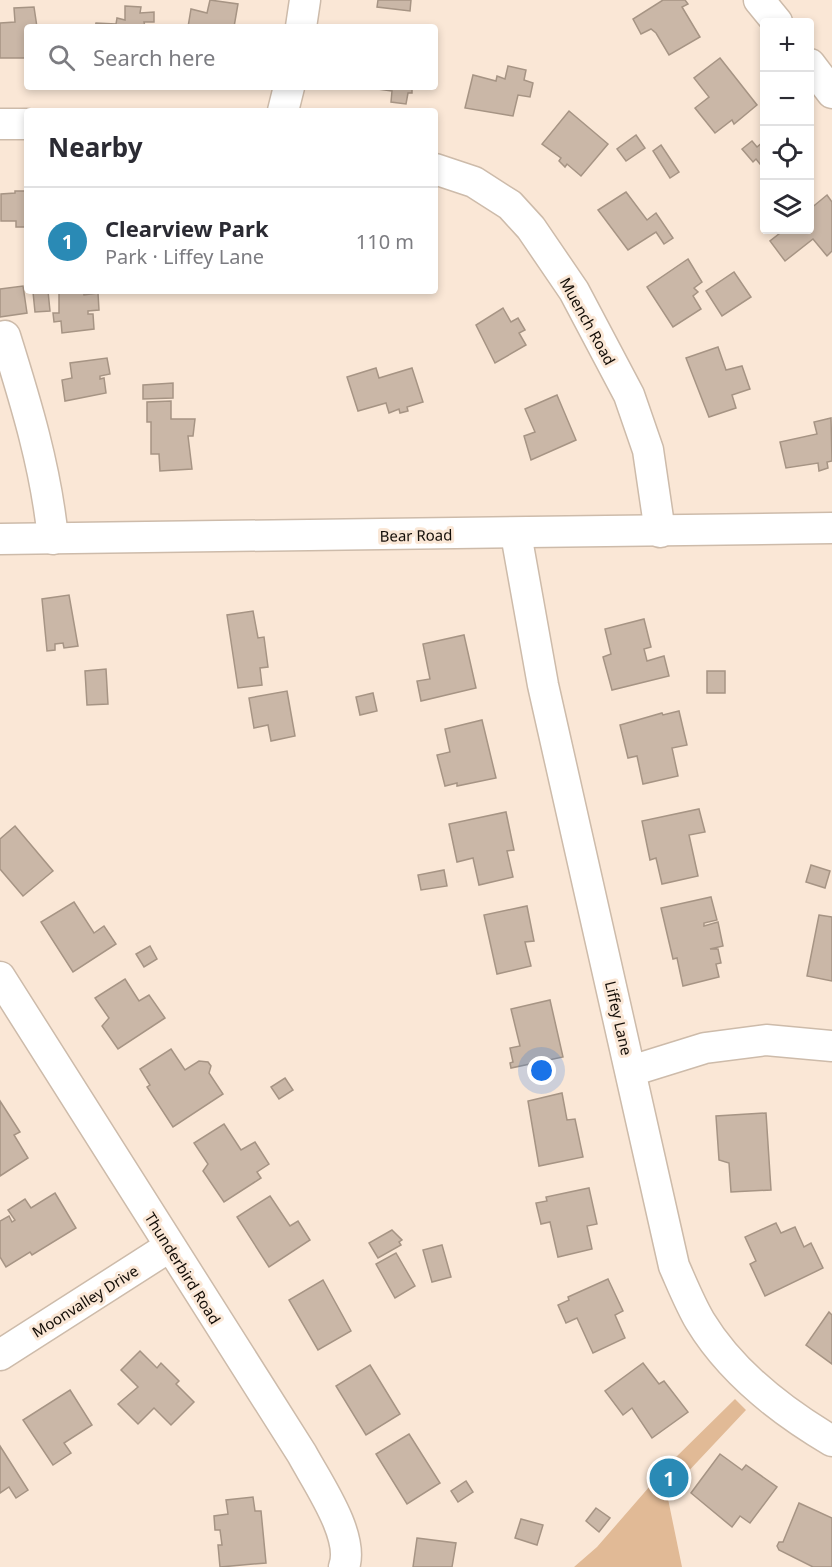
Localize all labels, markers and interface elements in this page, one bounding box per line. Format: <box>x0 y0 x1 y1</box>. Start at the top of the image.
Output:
map controls <box>760 18 814 234</box>
button: + <box>760 18 814 72</box>
search box <box>24 24 438 90</box>
icon: search <box>45 41 78 74</box>
text: Search here <box>93 42 215 72</box>
button: − <box>760 72 814 126</box>
button: locate <box>760 126 814 180</box>
text: Nearby <box>48 129 143 165</box>
button: layers <box>760 180 814 234</box>
text: Clearview Park <box>105 213 269 243</box>
text: 1 <box>62 228 73 255</box>
text: 110 m <box>356 228 414 255</box>
text: Park · Liffey Lane <box>105 243 264 270</box>
street label: Muench Road <box>556 274 620 368</box>
street label: Bear Road <box>379 524 453 546</box>
street label: Liffey Lane <box>601 979 637 1057</box>
your location <box>527 1056 556 1085</box>
street label: Thunderbird Road <box>141 1208 225 1328</box>
street label: Moonvalley Drive <box>28 1260 142 1342</box>
pin: 1 <box>650 1456 688 1500</box>

